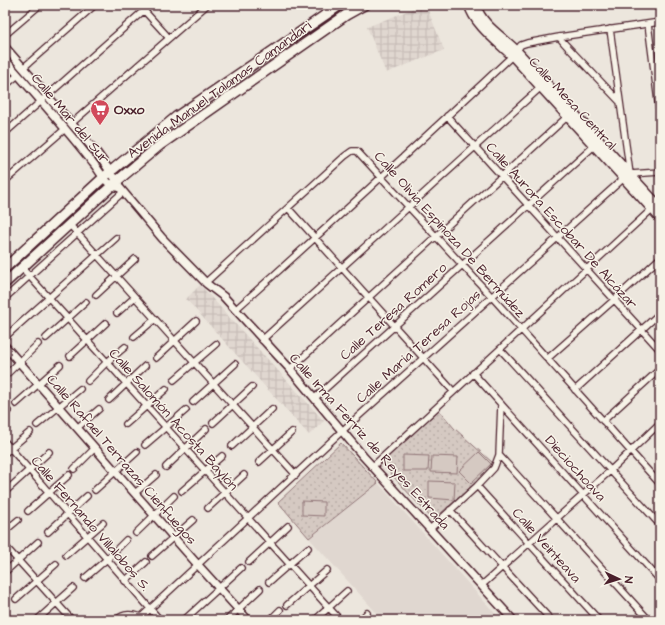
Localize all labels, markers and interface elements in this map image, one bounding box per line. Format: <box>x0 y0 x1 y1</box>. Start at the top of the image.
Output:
street label: Avenida Manuel Talamas Camandari <box>123 16 316 163</box>
street label: Calle Mesa Central <box>524 53 621 155</box>
street label: Calle Mar del Sur <box>26 69 114 169</box>
supermarket icon: Oxxo <box>89 98 111 126</box>
place label: Oxxo <box>114 100 145 120</box>
street label: Calle Aurora Escobar De Alcázar <box>481 138 642 314</box>
street label: Calle Olivia Espinoza De Bermúdez <box>369 147 529 322</box>
street label: Calle Teresa Romero <box>336 258 452 365</box>
street label: Calle María Teresa Rojas <box>352 285 485 408</box>
street label: Calle Salomón Acosta Baylón <box>104 344 243 495</box>
street label: Calle Irma Ferriz de Reyes Estrada <box>284 349 454 534</box>
street label: Calle Rafael Terrazas Cienfuegos <box>42 370 201 549</box>
street label: Dieciochoava <box>540 431 610 506</box>
street label: Calle Fernando Villalobos S. <box>26 452 155 596</box>
street label: Calle Veinteava <box>507 504 585 588</box>
north arrow <box>599 559 639 599</box>
text: N <box>621 576 636 584</box>

